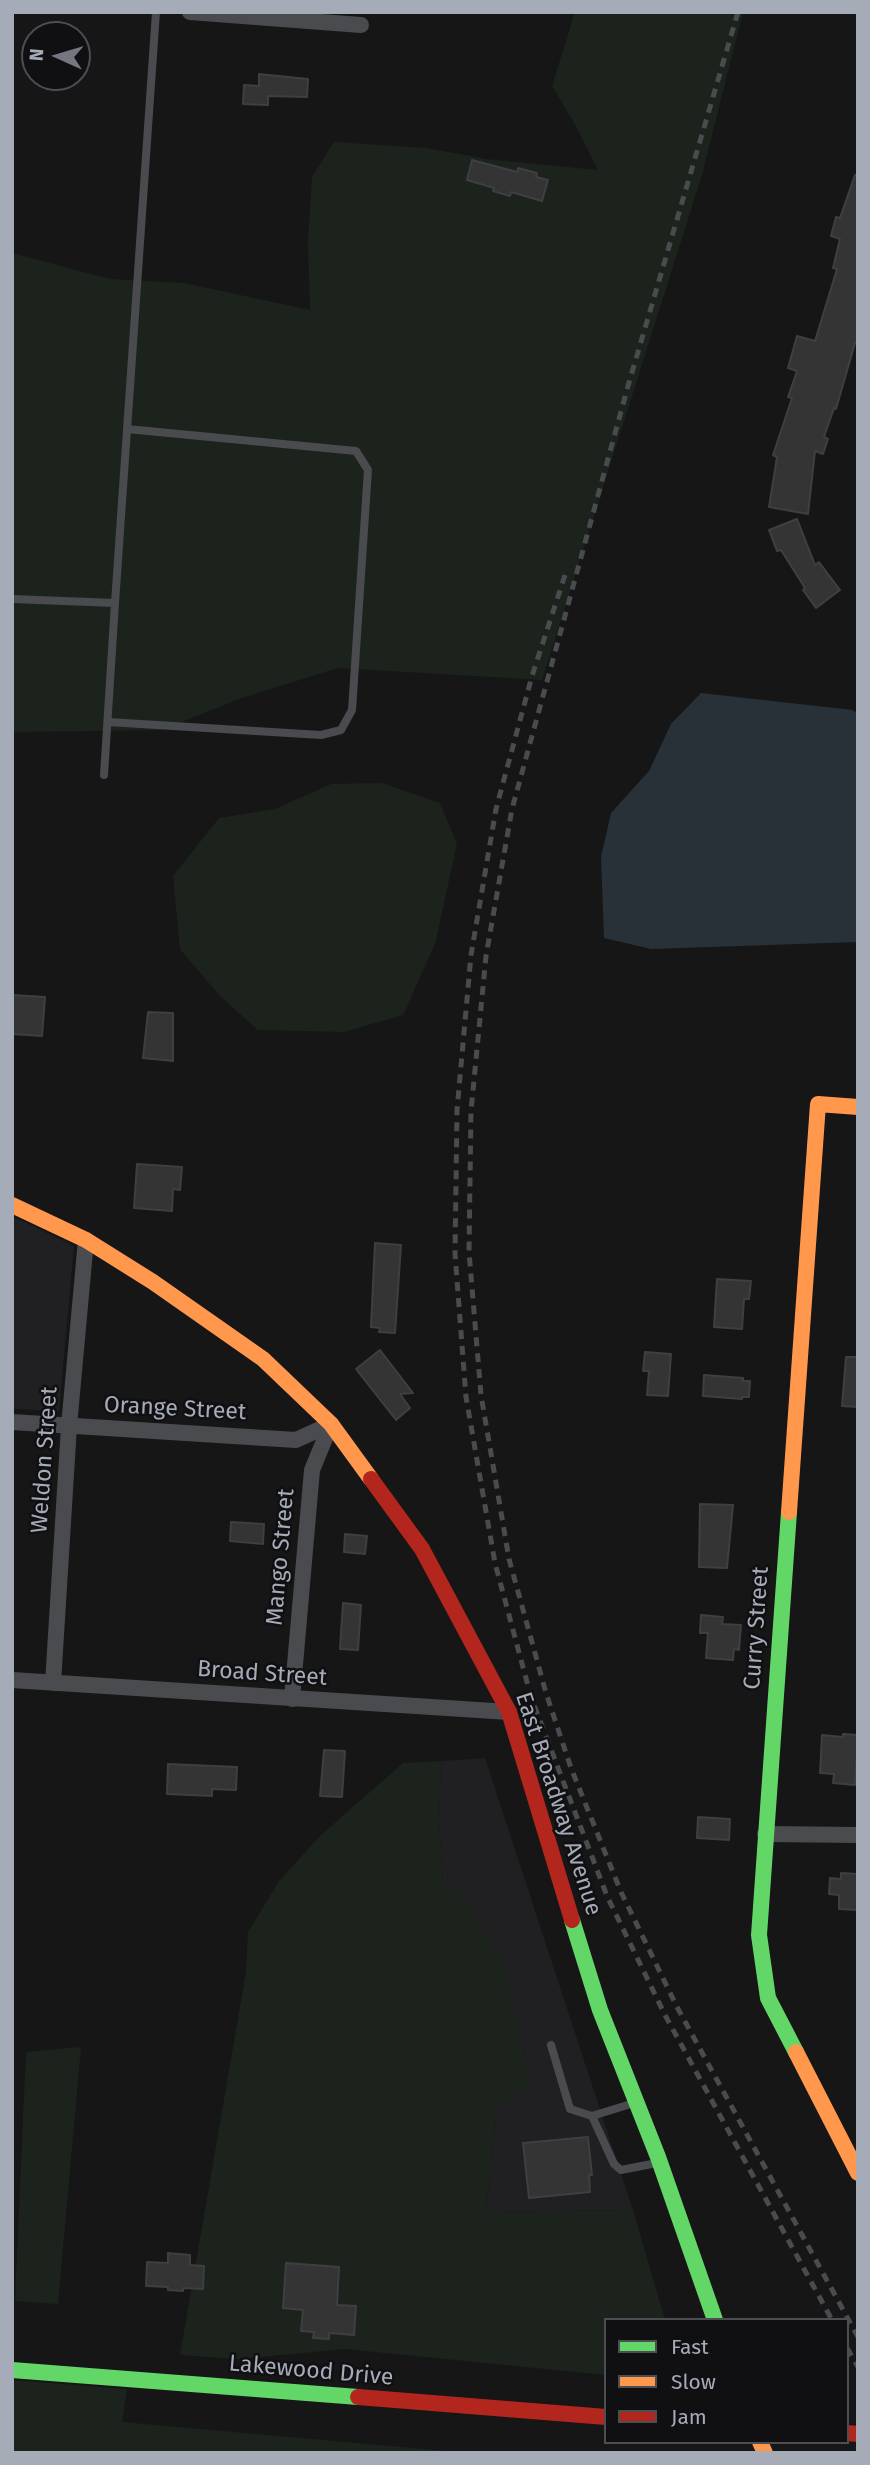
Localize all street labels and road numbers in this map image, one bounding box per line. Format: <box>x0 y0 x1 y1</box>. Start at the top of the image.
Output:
street label: Weldon Street <box>26 1386 64 1534</box>
street label: Orange Street <box>103 1391 247 1427</box>
street label: Mango Street <box>261 1487 301 1627</box>
street label: Curry Street <box>739 1565 775 1691</box>
street label: Broad Street <box>196 1656 328 1692</box>
street label: East Broadway Avenue <box>509 1689 607 1919</box>
street label: Lakewood Drive <box>228 2350 394 2392</box>

